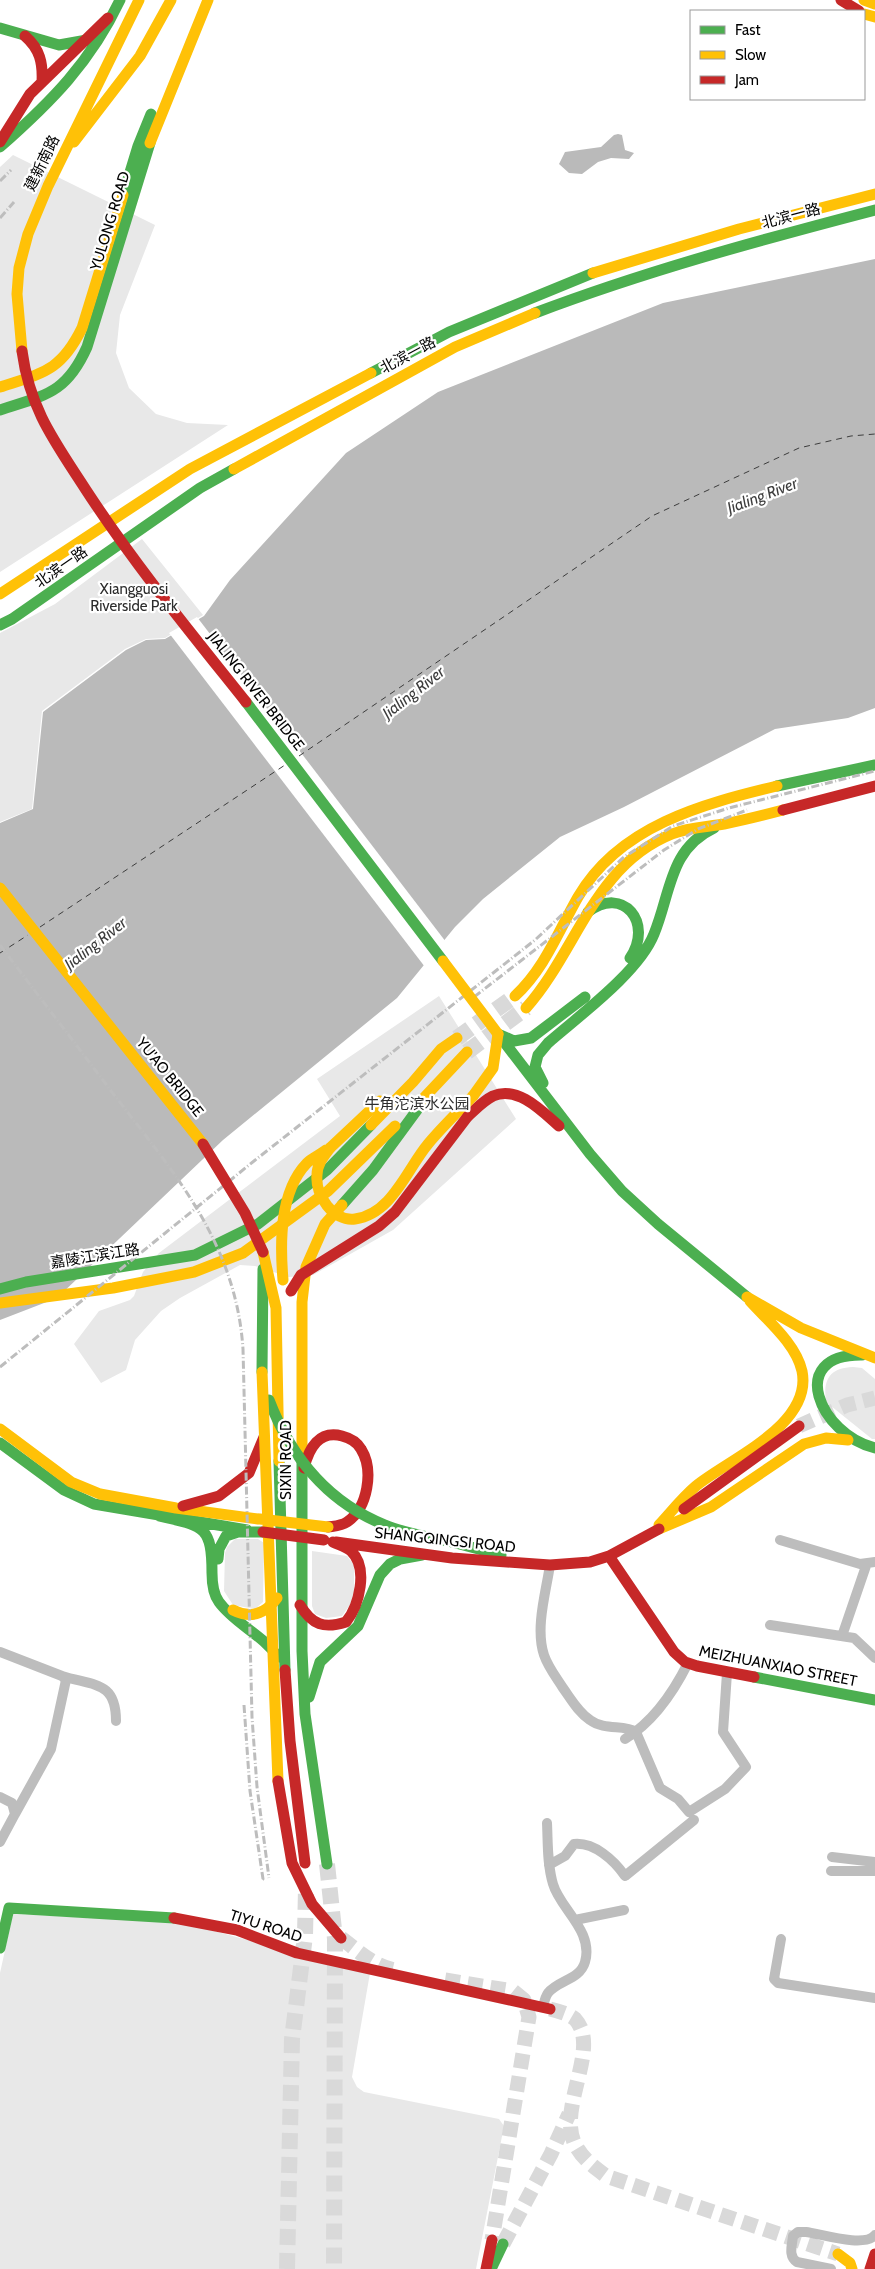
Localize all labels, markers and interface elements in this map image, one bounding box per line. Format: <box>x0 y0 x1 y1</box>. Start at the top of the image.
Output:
legend <box>690 10 865 100</box>
text: Fast <box>735 21 760 39</box>
text: Slow <box>735 46 766 64</box>
text: Jam <box>734 71 759 89</box>
street label: 建新南路 <box>21 132 63 194</box>
street label: YULONG ROAD <box>86 169 134 274</box>
street label: 北滨一路 <box>760 200 822 232</box>
street label: 北滨一路 <box>377 333 439 377</box>
water label: Jialing River <box>723 473 801 518</box>
street label: 北滨一路 <box>31 542 91 592</box>
park label: Xiangguosi Riverside Park <box>90 580 178 615</box>
street label: JIALING RIVER BRIDGE <box>203 627 308 754</box>
water label: Jialing River <box>377 662 449 724</box>
water label: Jialing River <box>59 913 131 975</box>
street label: YU'AO BRIDGE <box>132 1033 207 1120</box>
park label: 牛角沱滨水公园 <box>364 1095 470 1113</box>
street label: 嘉陵江滨江路 <box>49 1240 141 1272</box>
street label: SIXIN ROAD <box>277 1420 295 1500</box>
street label: SHANGQINGSI ROAD <box>374 1524 517 1556</box>
street label: MEIZHUANXIAO STREET <box>697 1642 859 1690</box>
street label: TIYU ROAD <box>227 1906 305 1946</box>

